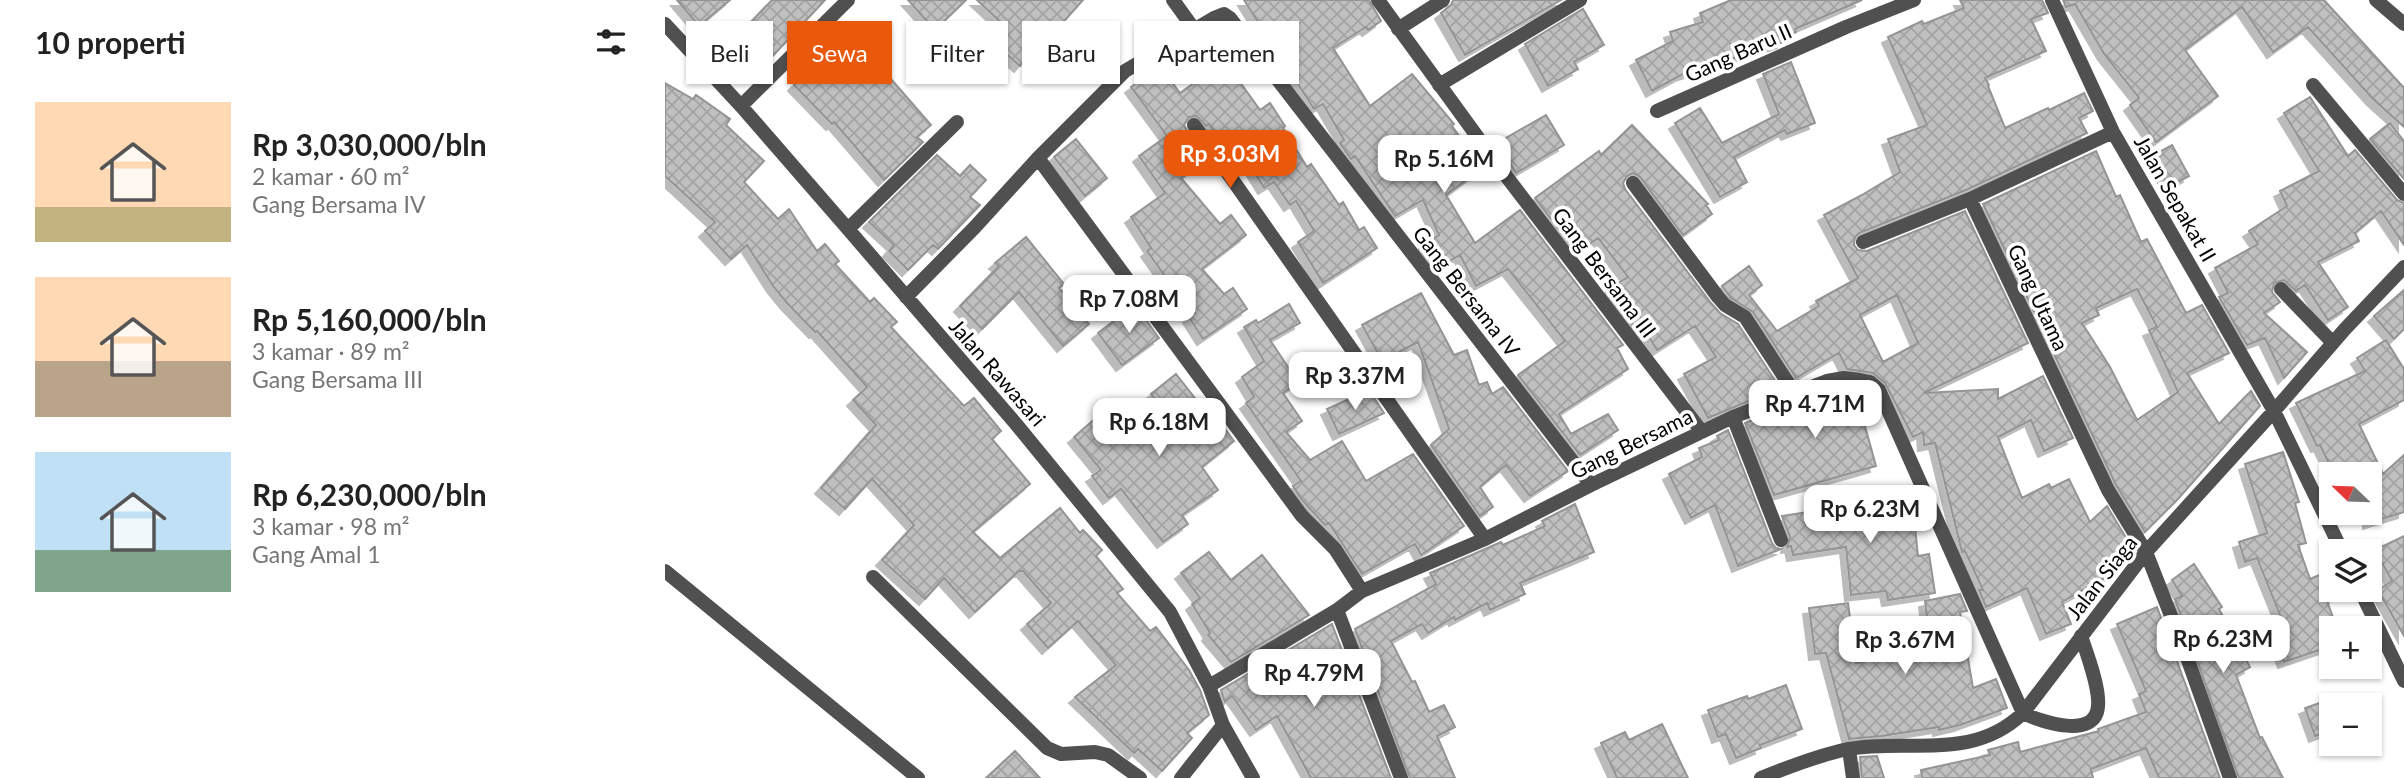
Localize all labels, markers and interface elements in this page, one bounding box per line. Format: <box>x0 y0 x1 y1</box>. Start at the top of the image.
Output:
street label: Gang Baru II <box>1681 17 1795 87</box>
chip: Beli <box>686 21 773 84</box>
chip: Sewa <box>787 21 892 84</box>
chip: Filter <box>906 21 1008 84</box>
chip: Baru <box>1022 21 1120 84</box>
chip: Apartemen <box>1134 21 1299 84</box>
icon: filters <box>592 23 630 61</box>
text: 10 properti <box>35 24 186 60</box>
text: Rp 3,030,000/bln <box>252 126 487 162</box>
icon: home <box>91 130 175 214</box>
pin: Rp 3.03M <box>1158 130 1302 190</box>
street label: Jalan Sepakat II <box>2130 130 2222 266</box>
pin: Rp 5.16M <box>1372 136 1516 195</box>
text: Rp 3.03M <box>1180 139 1280 167</box>
text: Rp 5.16M <box>1394 144 1494 172</box>
text: 2 kamar · 60 m² <box>252 162 410 190</box>
text: Gang Bersama IV <box>252 190 426 218</box>
street label: Gang Bersama III <box>1548 202 1662 342</box>
street label: Gang Bersama IV <box>1408 221 1526 362</box>
street label: Gang Utama <box>2003 240 2075 354</box>
pin: Rp 7.08M <box>1057 276 1201 335</box>
text: Rp 7.08M <box>1079 284 1179 312</box>
text: Rp 5,160,000/bln <box>252 301 487 337</box>
icon: home <box>91 305 175 389</box>
street label: Jalan Rawasari <box>945 313 1051 431</box>
text: 3 kamar · 89 m² <box>252 337 410 365</box>
pin: Rp 3.37M <box>1283 352 1427 412</box>
text: Rp 3.37M <box>1305 361 1405 389</box>
text: Gang Bersama III <box>252 365 423 393</box>
pin: Rp 4.71M <box>1743 380 1887 440</box>
text: Rp 4.71M <box>1765 389 1865 417</box>
pin: Rp 6.18M <box>1087 398 1231 458</box>
street label: Gang Bersama <box>1566 403 1696 483</box>
text: Rp 6.18M <box>1109 407 1209 435</box>
north arrow <box>2319 462 2382 525</box>
map controls <box>2319 462 2382 756</box>
text: Rp 6,230,000/bln <box>252 476 487 512</box>
icon: home <box>91 480 175 564</box>
pin: Rp 6.23M <box>1798 486 1942 545</box>
text: Rp 6.23M <box>1820 494 1920 522</box>
text: 3 kamar · 98 m² <box>252 512 410 540</box>
street label: Jalan Siaga <box>2061 530 2141 624</box>
button: layers <box>2319 539 2382 602</box>
text: Gang Amal 1 <box>252 540 381 568</box>
pin: Rp 3.67M <box>1833 616 1977 676</box>
pin: Rp 6.23M <box>2151 616 2295 675</box>
button: + <box>2319 616 2382 679</box>
text: Rp 6.23M <box>2173 624 2273 652</box>
text: Rp 3.67M <box>1855 625 1955 653</box>
pin: Rp 4.79M <box>1242 650 1386 709</box>
text: Rp 4.79M <box>1264 658 1364 686</box>
button: − <box>2319 693 2382 756</box>

